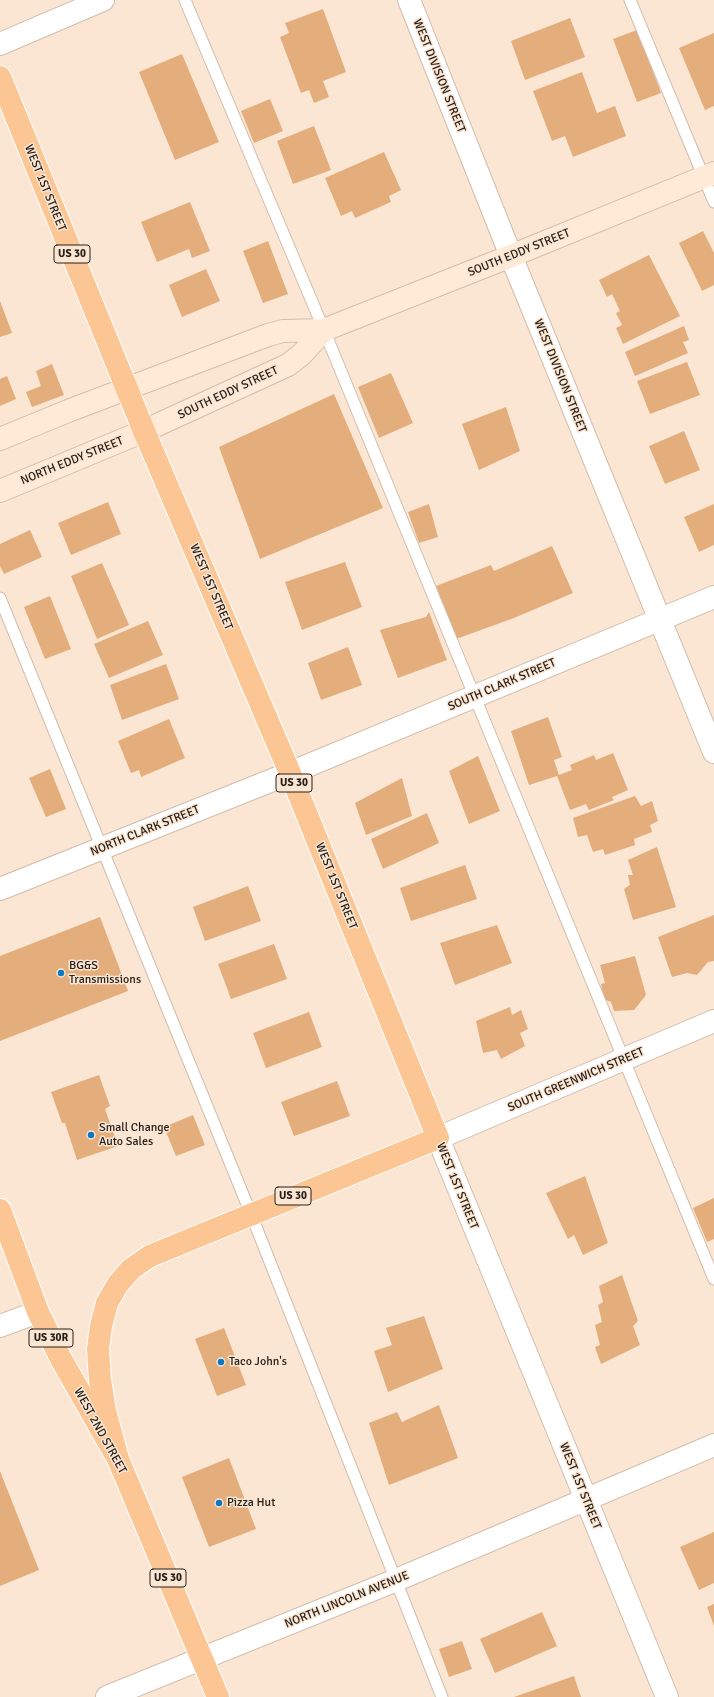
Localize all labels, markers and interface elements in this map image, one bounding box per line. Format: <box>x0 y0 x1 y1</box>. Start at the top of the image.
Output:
street label: WEST DIVISION STREET <box>410 17 468 135</box>
street label: WEST 1ST STREET <box>21 143 69 233</box>
street label: SOUTH EDDY STREET <box>466 226 572 280</box>
road number: US 30 <box>54 245 90 263</box>
street label: WEST DIVISION STREET <box>531 317 589 435</box>
street label: SOUTH EDDY STREET <box>176 363 280 423</box>
street label: NORTH EDDY STREET <box>19 434 125 488</box>
street label: WEST 1ST STREET <box>186 542 236 632</box>
street label: SOUTH CLARK STREET <box>446 656 558 714</box>
road number: US 30 <box>276 774 312 792</box>
street label: NORTH CLARK STREET <box>88 803 202 859</box>
street label: WEST 1ST STREET <box>312 841 360 931</box>
place label: BG&S Transmissions <box>69 959 141 987</box>
marker: BG&S Transmissions <box>56 968 66 978</box>
street label: SOUTH GREENWICH STREET <box>506 1045 646 1115</box>
place label: Small Change Auto Sales <box>99 1121 170 1149</box>
marker: Small Change Auto Sales <box>86 1130 96 1140</box>
street label: WEST 1ST STREET <box>433 1141 481 1231</box>
road number: US 30 <box>275 1187 311 1205</box>
road number: US 30R <box>29 1329 73 1347</box>
place label: Taco John's <box>229 1355 287 1369</box>
marker: Taco John's <box>216 1357 226 1367</box>
street label: WEST 2ND STREET <box>70 1386 130 1476</box>
street label: WEST 1ST STREET <box>556 1441 604 1531</box>
place label: Pizza Hut <box>227 1496 275 1510</box>
marker: Pizza Hut <box>214 1498 224 1508</box>
street label: NORTH LINCOLN AVENUE <box>283 1568 411 1632</box>
road number: US 30 <box>150 1569 186 1587</box>

